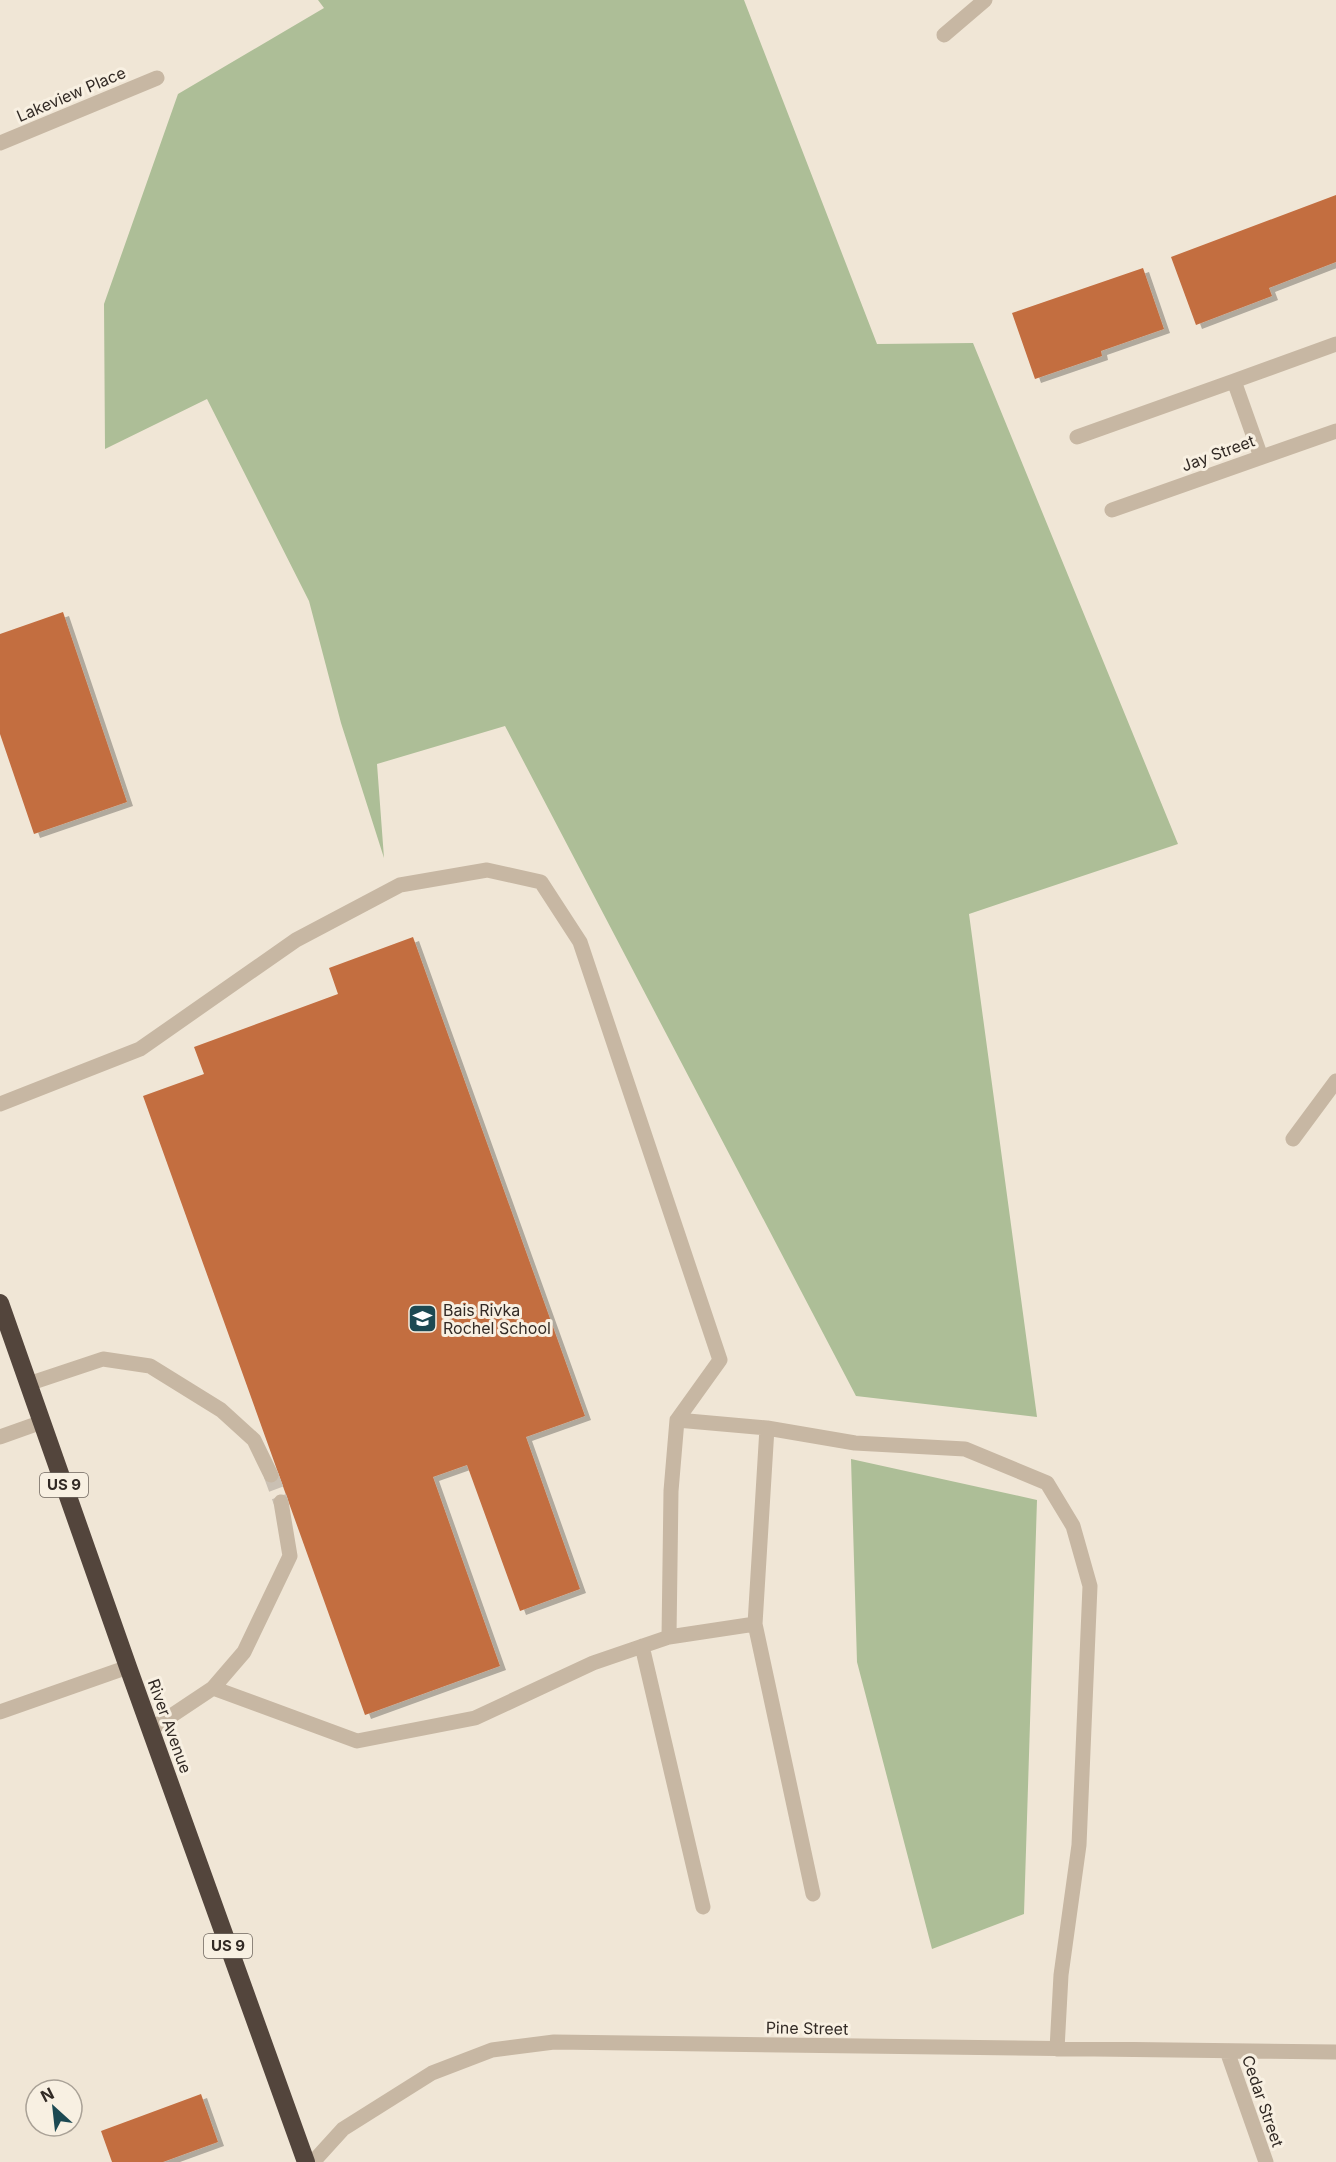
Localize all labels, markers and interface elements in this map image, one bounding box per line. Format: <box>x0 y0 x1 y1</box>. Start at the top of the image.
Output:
street label: Lakeview Place <box>13 62 129 126</box>
street label: Jay Street <box>1179 431 1257 475</box>
place label: Bais Rivka Rochel School <box>443 1300 551 1338</box>
school or university icon: Bais Rivka Rochel School <box>406 1303 438 1335</box>
road number: US 9 <box>40 1473 88 1497</box>
street label: River Avenue <box>144 1676 196 1776</box>
road number: US 9 <box>204 1934 252 1958</box>
street label: Pine Street <box>766 2017 848 2039</box>
street label: Cedar Street <box>1238 2053 1288 2149</box>
north arrow <box>24 2078 84 2138</box>
text: N <box>37 2083 57 2106</box>

